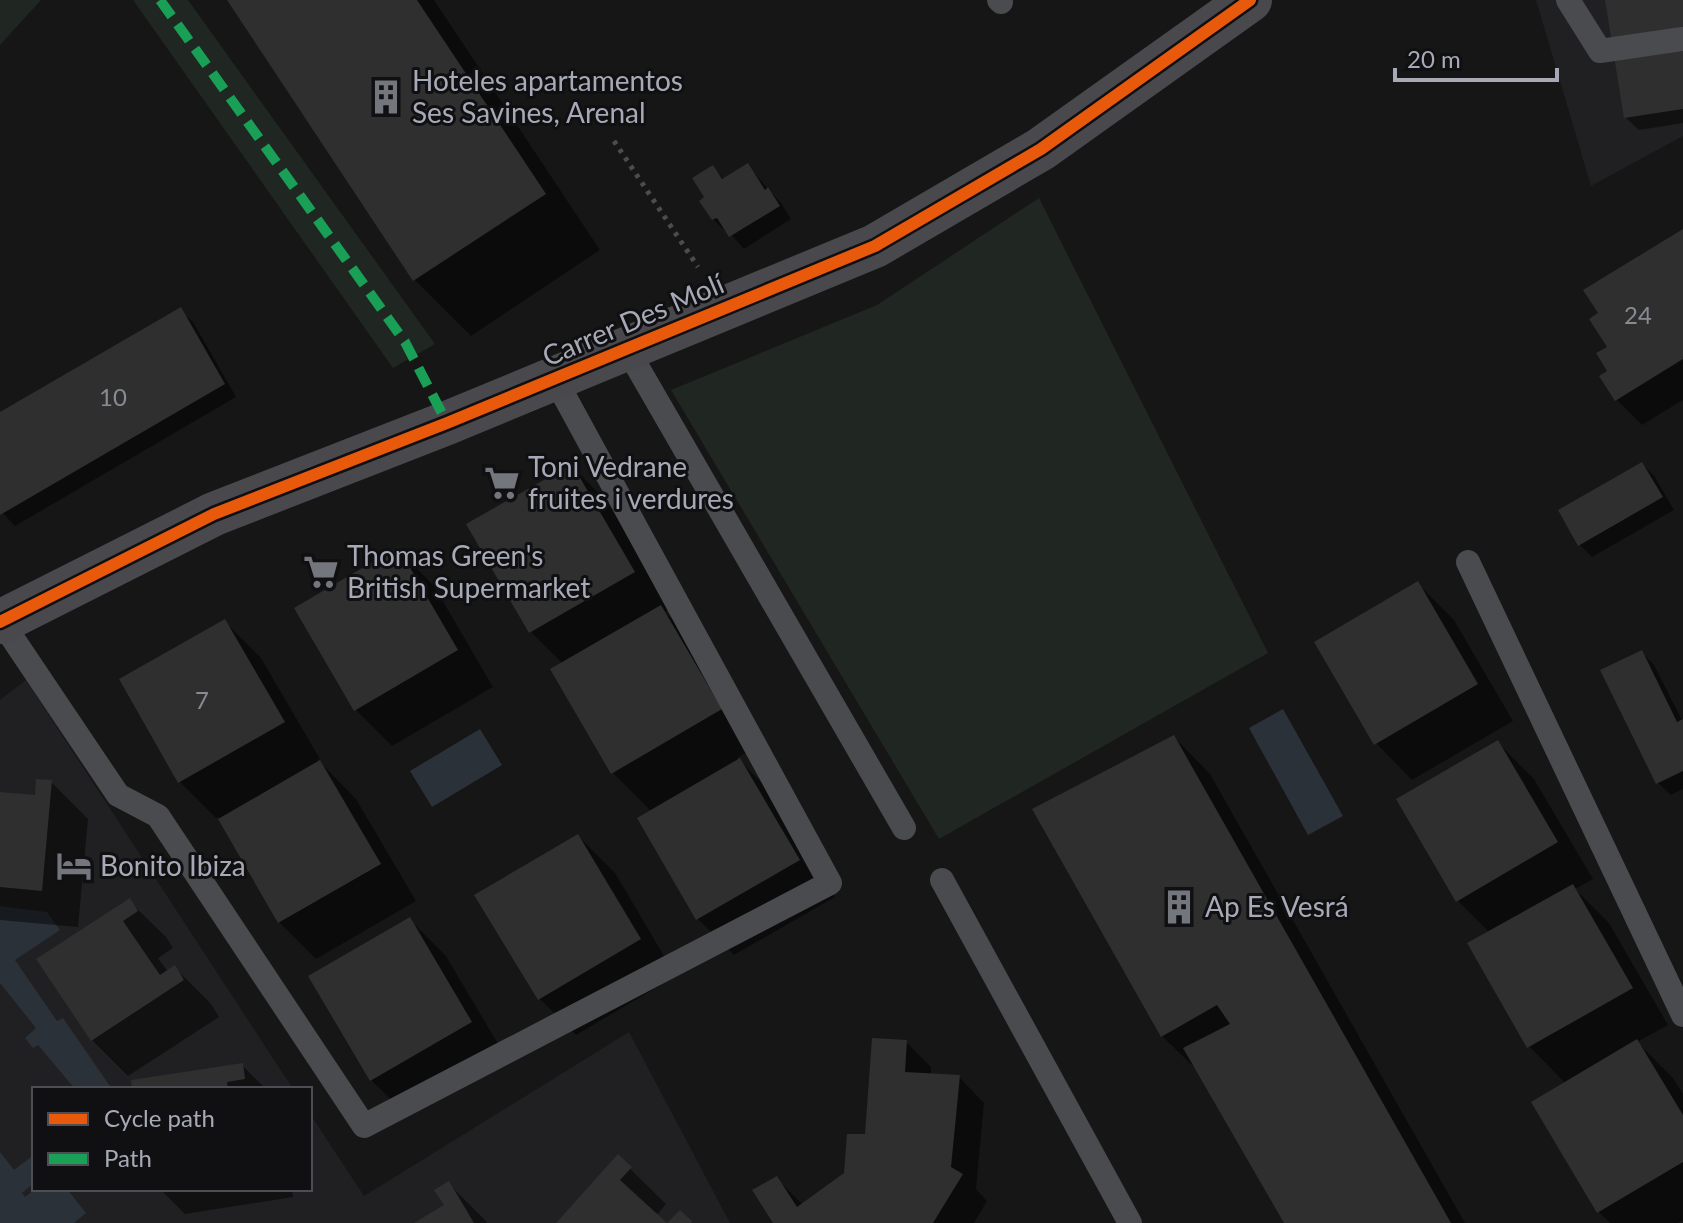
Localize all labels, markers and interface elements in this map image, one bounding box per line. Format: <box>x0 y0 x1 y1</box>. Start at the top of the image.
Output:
scale bar <box>1395 32 1557 82</box>
text: 20 m <box>1407 44 1461 73</box>
place label: Hoteles apartamentos Ses Savines, Arenal <box>412 63 683 129</box>
building icon: Hoteles apartamentos Ses Savines, Arenal <box>367 78 405 116</box>
street label: Carrer Des Molí <box>537 265 730 373</box>
house number: 24 <box>1624 300 1652 329</box>
house number: 10 <box>99 382 127 411</box>
place label: Toni Vedrane fruites i verdures <box>528 449 734 515</box>
supermarket icon: Toni Vedrane fruites i verdures <box>483 464 521 502</box>
place label: Thomas Green's British Supermarket <box>347 538 590 604</box>
supermarket icon: Thomas Green's British Supermarket <box>302 553 340 591</box>
house number: 7 <box>195 685 209 714</box>
hotel icon: Bonito Ibiza <box>55 847 93 885</box>
place label: Bonito Ibiza <box>100 848 246 882</box>
building icon: Ap Es Vesrá <box>1160 888 1198 926</box>
place label: Ap Es Vesrá <box>1205 889 1349 923</box>
legend <box>32 1087 312 1191</box>
text: Cycle path <box>104 1103 215 1132</box>
text: Path <box>104 1143 152 1172</box>

